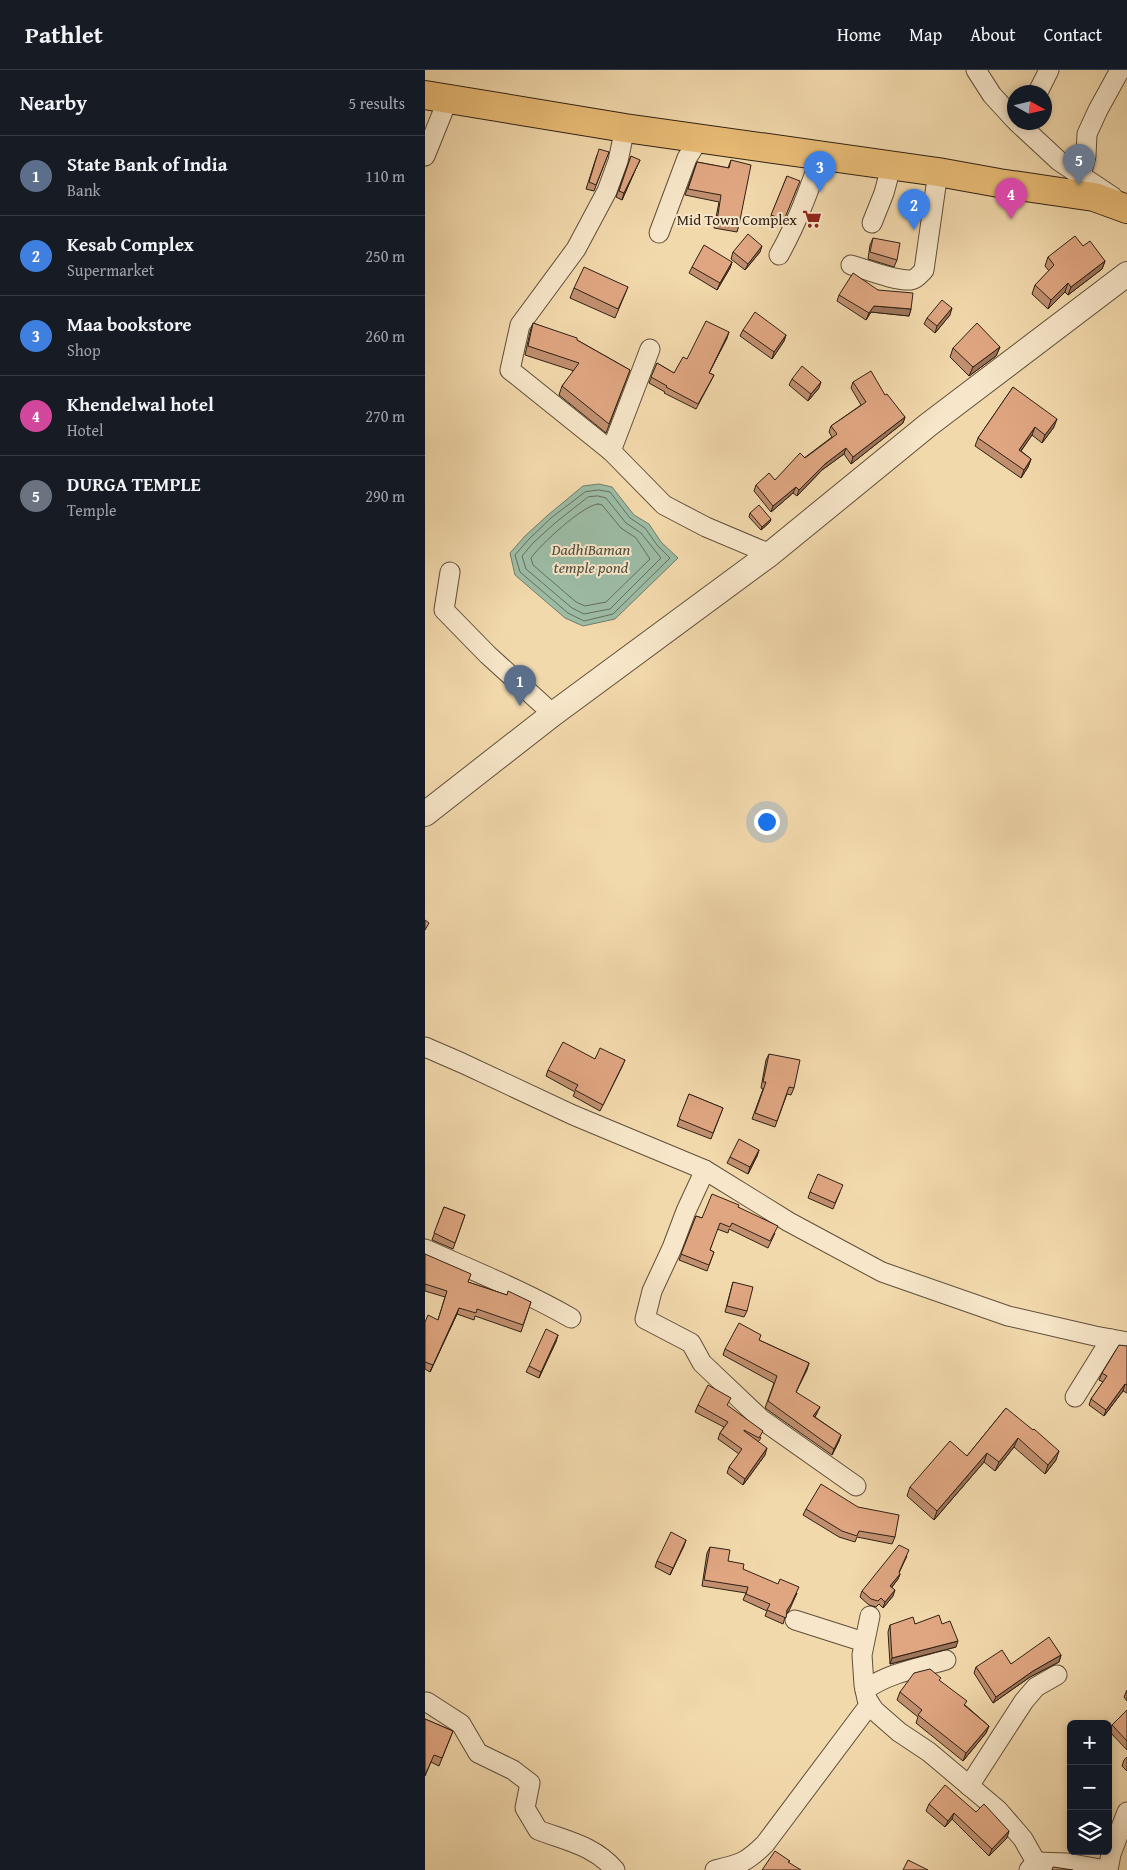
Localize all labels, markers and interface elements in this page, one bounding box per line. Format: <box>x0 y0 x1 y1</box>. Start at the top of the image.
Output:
text: Pathlet <box>25 17 103 52</box>
text: Home <box>837 21 881 48</box>
text: Map <box>909 21 942 48</box>
text: About <box>970 21 1016 48</box>
text: Contact <box>1044 21 1102 48</box>
north arrow <box>1007 85 1052 130</box>
text: Nearby <box>20 87 87 118</box>
text: 5 results <box>348 91 405 115</box>
pin: 5 <box>1063 144 1095 185</box>
text: State Bank of India <box>67 150 227 178</box>
pin: 3 <box>804 151 836 192</box>
text: 1 <box>32 164 40 188</box>
text: 110 m <box>365 164 405 188</box>
text: Bank <box>67 178 101 202</box>
pin: 4 <box>995 178 1027 219</box>
pin: 2 <box>898 189 930 230</box>
supermarket icon: Mid Town Complex <box>801 208 823 230</box>
place label: Mid Town Complex <box>677 209 797 230</box>
text: Kesab Complex <box>67 230 194 258</box>
text: 2 <box>32 244 40 268</box>
text: 250 m <box>365 244 405 268</box>
text: Supermarket <box>67 258 154 282</box>
text: Maa bookstore <box>67 310 192 338</box>
text: 3 <box>32 324 40 348</box>
text: 260 m <box>365 324 405 348</box>
text: Shop <box>67 338 101 362</box>
text: Khendelwal hotel <box>67 390 214 418</box>
text: 4 <box>32 404 40 428</box>
text: 270 m <box>365 404 405 428</box>
text: Hotel <box>67 418 103 442</box>
text: DURGA TEMPLE <box>67 470 201 498</box>
text: 5 <box>32 484 40 508</box>
text: 290 m <box>365 484 405 508</box>
text: Temple <box>67 498 117 522</box>
water label: DadhiBaman temple pond <box>551 537 630 579</box>
pin: 1 <box>504 665 536 706</box>
your location <box>754 809 780 835</box>
map controls <box>1067 1720 1112 1855</box>
button: + <box>1067 1720 1112 1765</box>
button: − <box>1067 1765 1112 1810</box>
button: layers <box>1067 1810 1112 1855</box>

